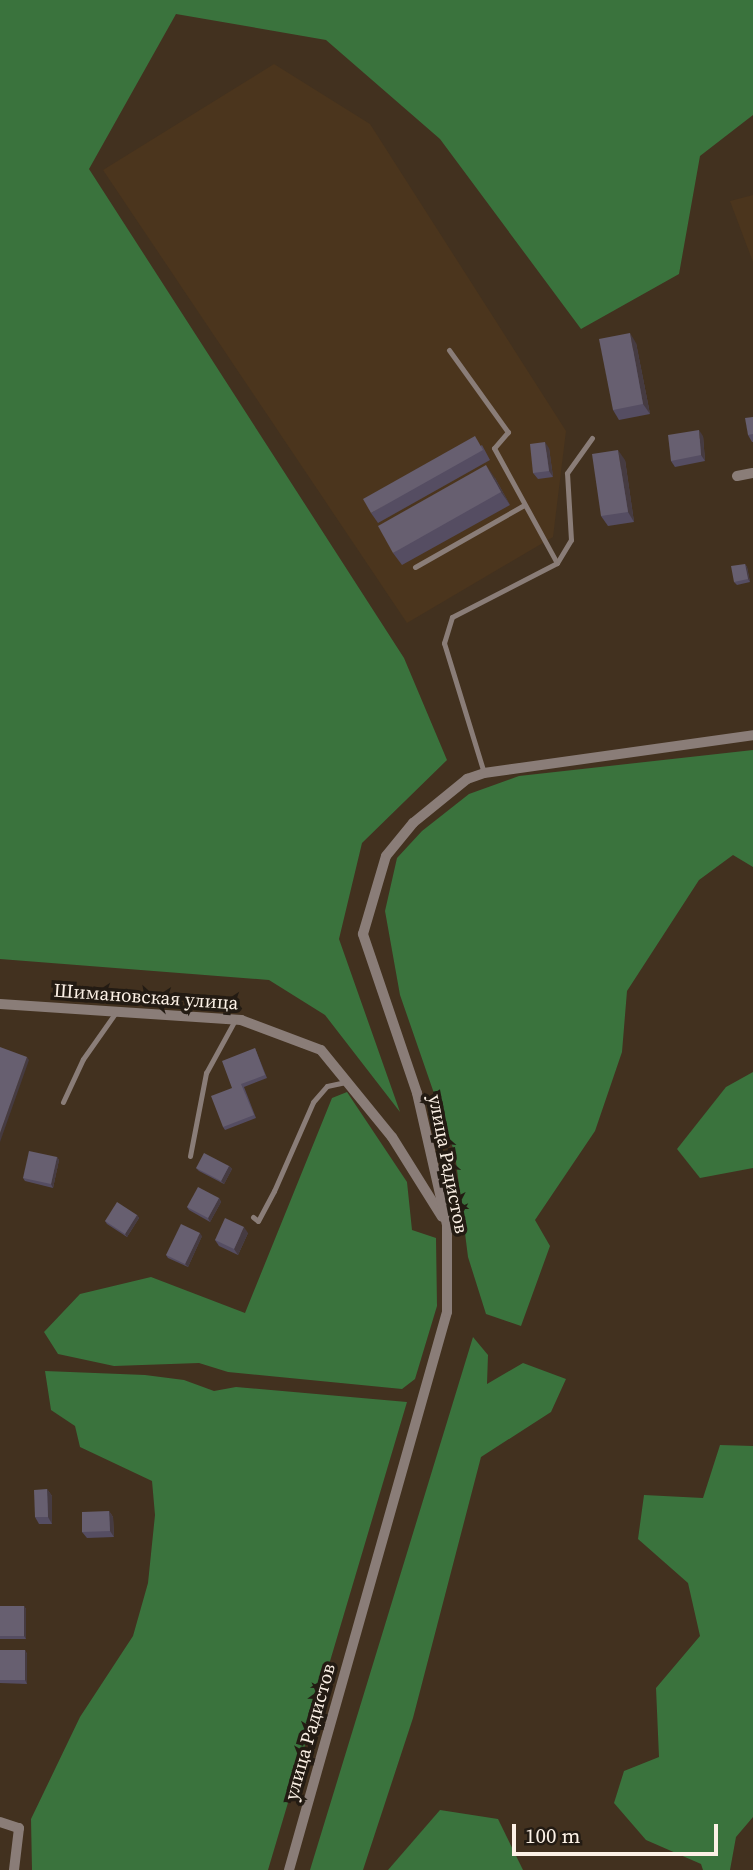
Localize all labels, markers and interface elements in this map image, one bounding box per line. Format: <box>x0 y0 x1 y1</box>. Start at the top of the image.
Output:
street label: Шимановская улица <box>53 979 239 1015</box>
street label: улица Радистов <box>423 1093 473 1235</box>
street label: улица Радистов <box>280 1661 340 1803</box>
scale bar <box>515 1811 722 1855</box>
text: 100 m <box>525 1821 580 1850</box>

